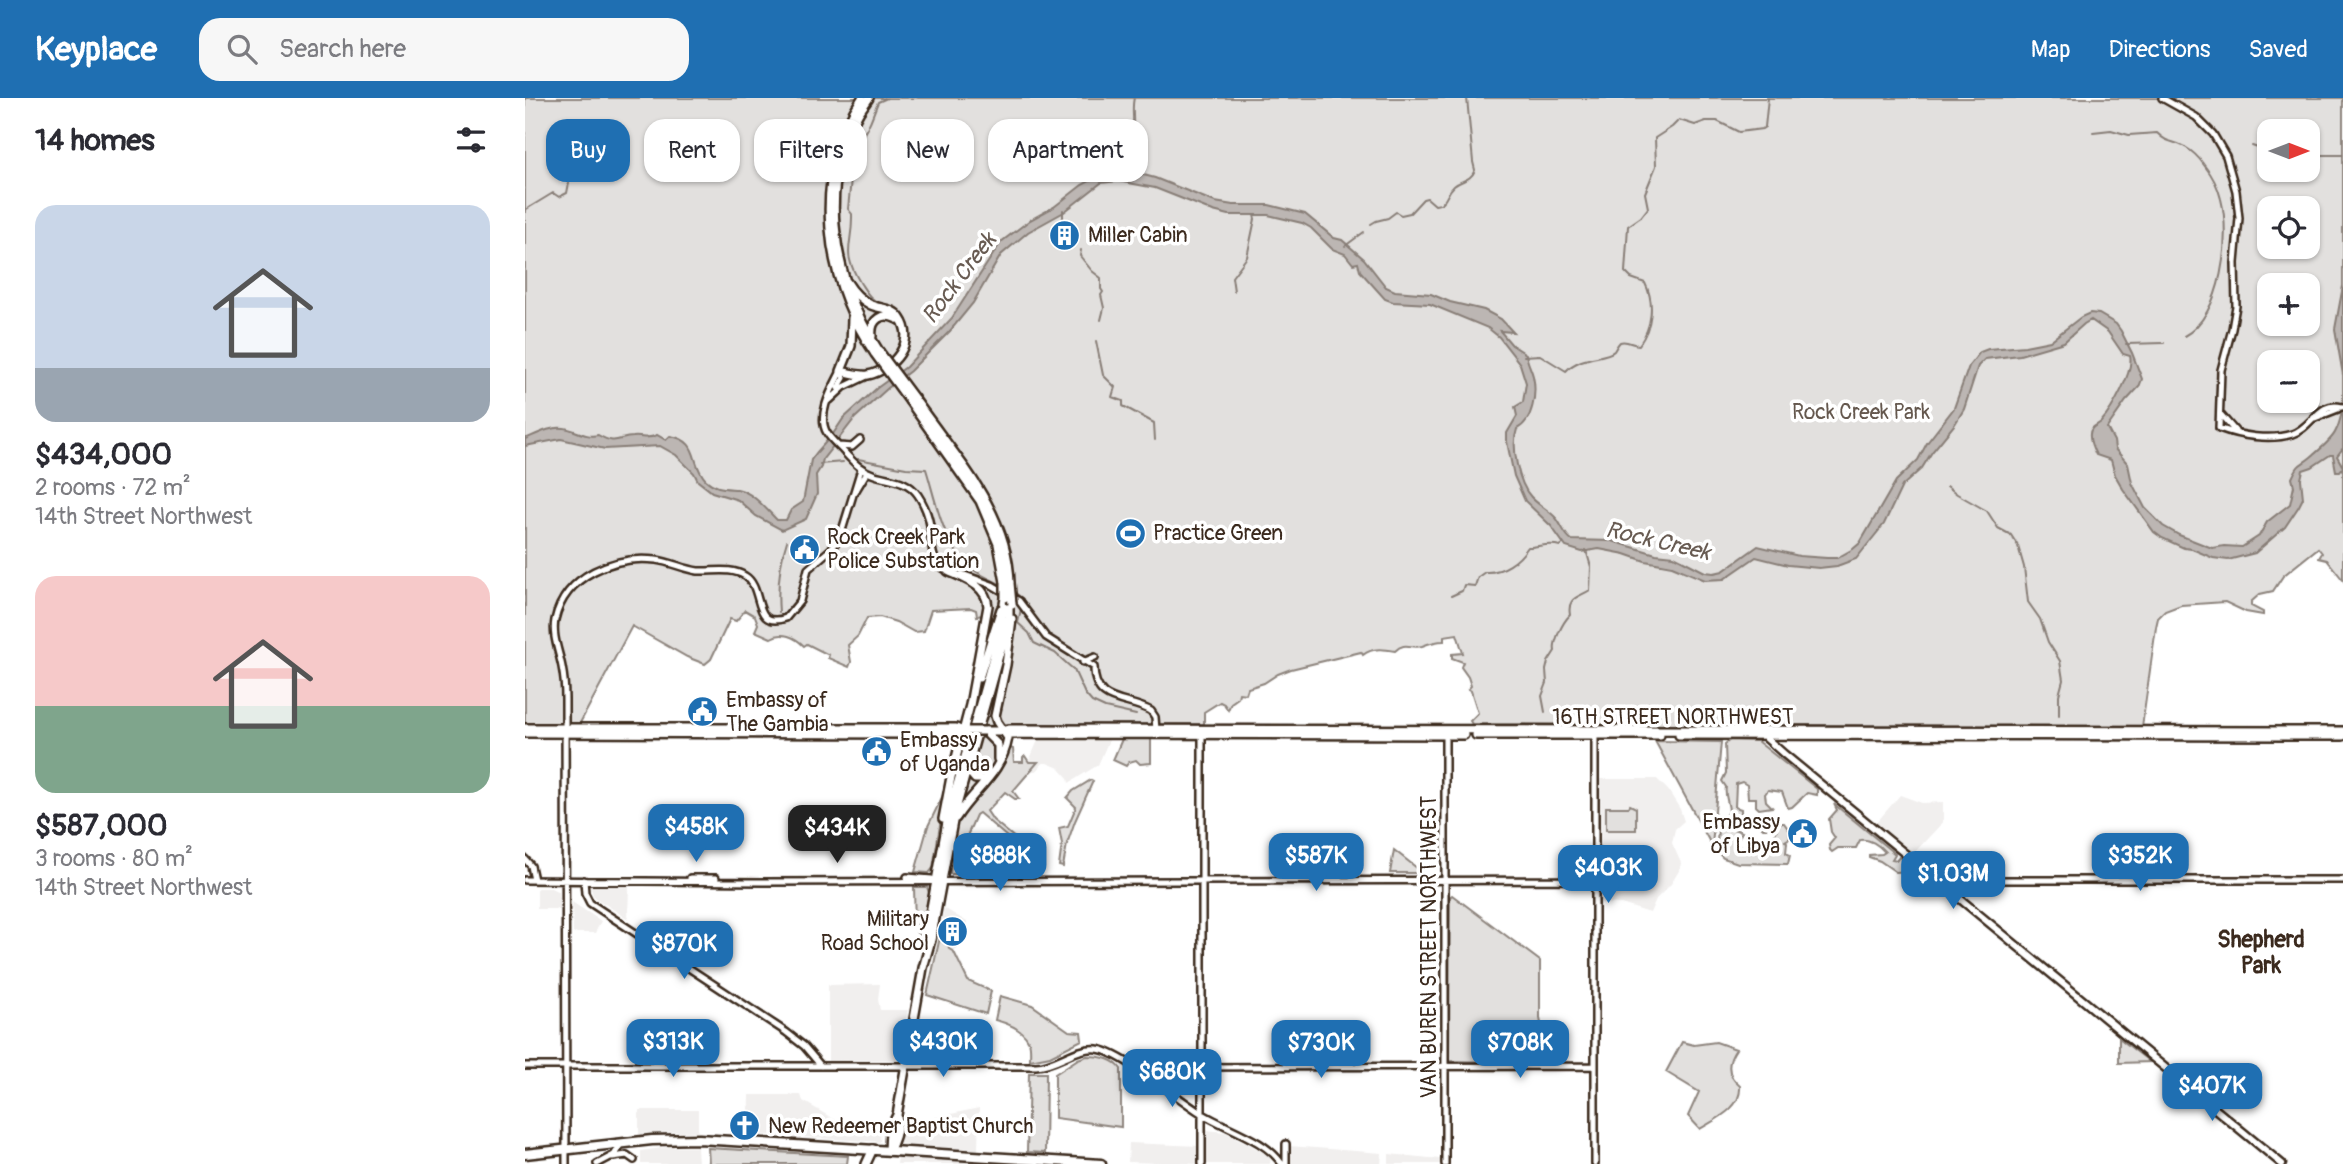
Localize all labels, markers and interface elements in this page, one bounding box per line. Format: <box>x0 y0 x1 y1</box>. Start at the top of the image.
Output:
search box <box>199 18 689 81</box>
text: Keyplace <box>35 29 157 70</box>
icon: search <box>223 30 261 68</box>
text: Search here <box>279 33 406 65</box>
text: Map <box>2031 35 2071 64</box>
text: Directions <box>2109 35 2210 64</box>
text: Saved <box>2248 35 2308 64</box>
chip: Buy <box>546 119 630 182</box>
chip: Rent <box>644 119 740 182</box>
chip: Filters <box>754 119 867 182</box>
chip: New <box>881 119 974 182</box>
chip: Apartment <box>988 119 1148 182</box>
north arrow <box>2257 119 2321 182</box>
map controls <box>2257 119 2320 413</box>
icon: filters <box>452 121 490 159</box>
text: 14 homes <box>35 122 155 159</box>
button: locate <box>2257 196 2320 259</box>
building icon: Miller Cabin <box>1048 218 1082 252</box>
place label: Miller Cabin <box>1088 222 1188 249</box>
water label: Rock Creek <box>915 225 1004 329</box>
icon: home <box>200 250 326 376</box>
button: + <box>2257 273 2320 336</box>
button: − <box>2257 350 2320 413</box>
park label: Rock Creek Park <box>1792 399 1930 426</box>
text: $434,000 <box>35 436 172 473</box>
text: 2 rooms · 72 m² <box>35 473 191 502</box>
text: 14th Street Northwest <box>35 502 252 531</box>
water label: Rock Creek <box>1603 515 1715 568</box>
sports icon: Practice Green <box>1113 516 1147 550</box>
place label: Practice Green <box>1153 520 1283 547</box>
place label: Rock Creek Park Police Substation <box>827 524 979 575</box>
public building icon: Rock Creek Park Police Substation <box>787 532 821 566</box>
icon: home <box>200 621 326 747</box>
place label: Embassy of The Gambia <box>726 687 829 738</box>
public building icon: Embassy of The Gambia <box>686 695 720 729</box>
street label: 16TH STREET NORTHWEST <box>1552 704 1794 731</box>
place label: Embassy of Uganda <box>900 727 990 778</box>
public building icon: Embassy of Uganda <box>860 735 894 769</box>
street label: VAN BUREN STREET NORTHWEST <box>1416 795 1443 1098</box>
pin: $458K <box>647 804 745 864</box>
pin: $434K <box>788 806 886 865</box>
text: $587,000 <box>35 807 168 844</box>
place label: Embassy of Libya <box>1703 809 1780 860</box>
text: $458K <box>664 812 728 841</box>
text: $434K <box>804 813 870 842</box>
public building icon: Embassy of Libya <box>1786 817 1820 851</box>
pin: $888K <box>951 834 1049 893</box>
pin: $587K <box>1267 834 1365 893</box>
pin: $352K <box>2091 834 2189 893</box>
text: $888K <box>969 841 1031 870</box>
text: $587K <box>1285 841 1347 870</box>
text: $352K <box>2108 841 2172 870</box>
text: 3 rooms · 80 m² <box>35 844 193 873</box>
pin: $403K <box>1559 846 1657 905</box>
pin: $1.03M <box>1896 852 2010 911</box>
text: $403K <box>1574 853 1642 882</box>
text: $1.03M <box>1917 859 1989 888</box>
text: 14th Street Northwest <box>35 873 252 902</box>
place label: Military Road School <box>821 906 929 957</box>
building icon: Military Road School <box>935 914 969 948</box>
pin: $870K <box>635 922 733 981</box>
district label: Shepherd Park <box>2217 925 2305 980</box>
text: $870K <box>651 929 717 958</box>
pin: $313K <box>624 1020 722 1079</box>
pin: $430K <box>894 1020 992 1079</box>
pin: $730K <box>1272 1020 1370 1080</box>
pin: $708K <box>1471 1020 1569 1080</box>
text: $313K <box>643 1027 704 1056</box>
text: $430K <box>909 1027 977 1056</box>
text: $730K <box>1287 1028 1355 1057</box>
text: $708K <box>1487 1028 1553 1057</box>
pin: $680K <box>1123 1049 1221 1109</box>
text: $680K <box>1138 1057 1206 1086</box>
pin: $407K <box>2163 1063 2261 1123</box>
text: $407K <box>2178 1071 2246 1100</box>
church icon: New Redeemer Baptist Church <box>728 1109 762 1143</box>
place label: New Redeemer Baptist Church <box>768 1113 1033 1140</box>

